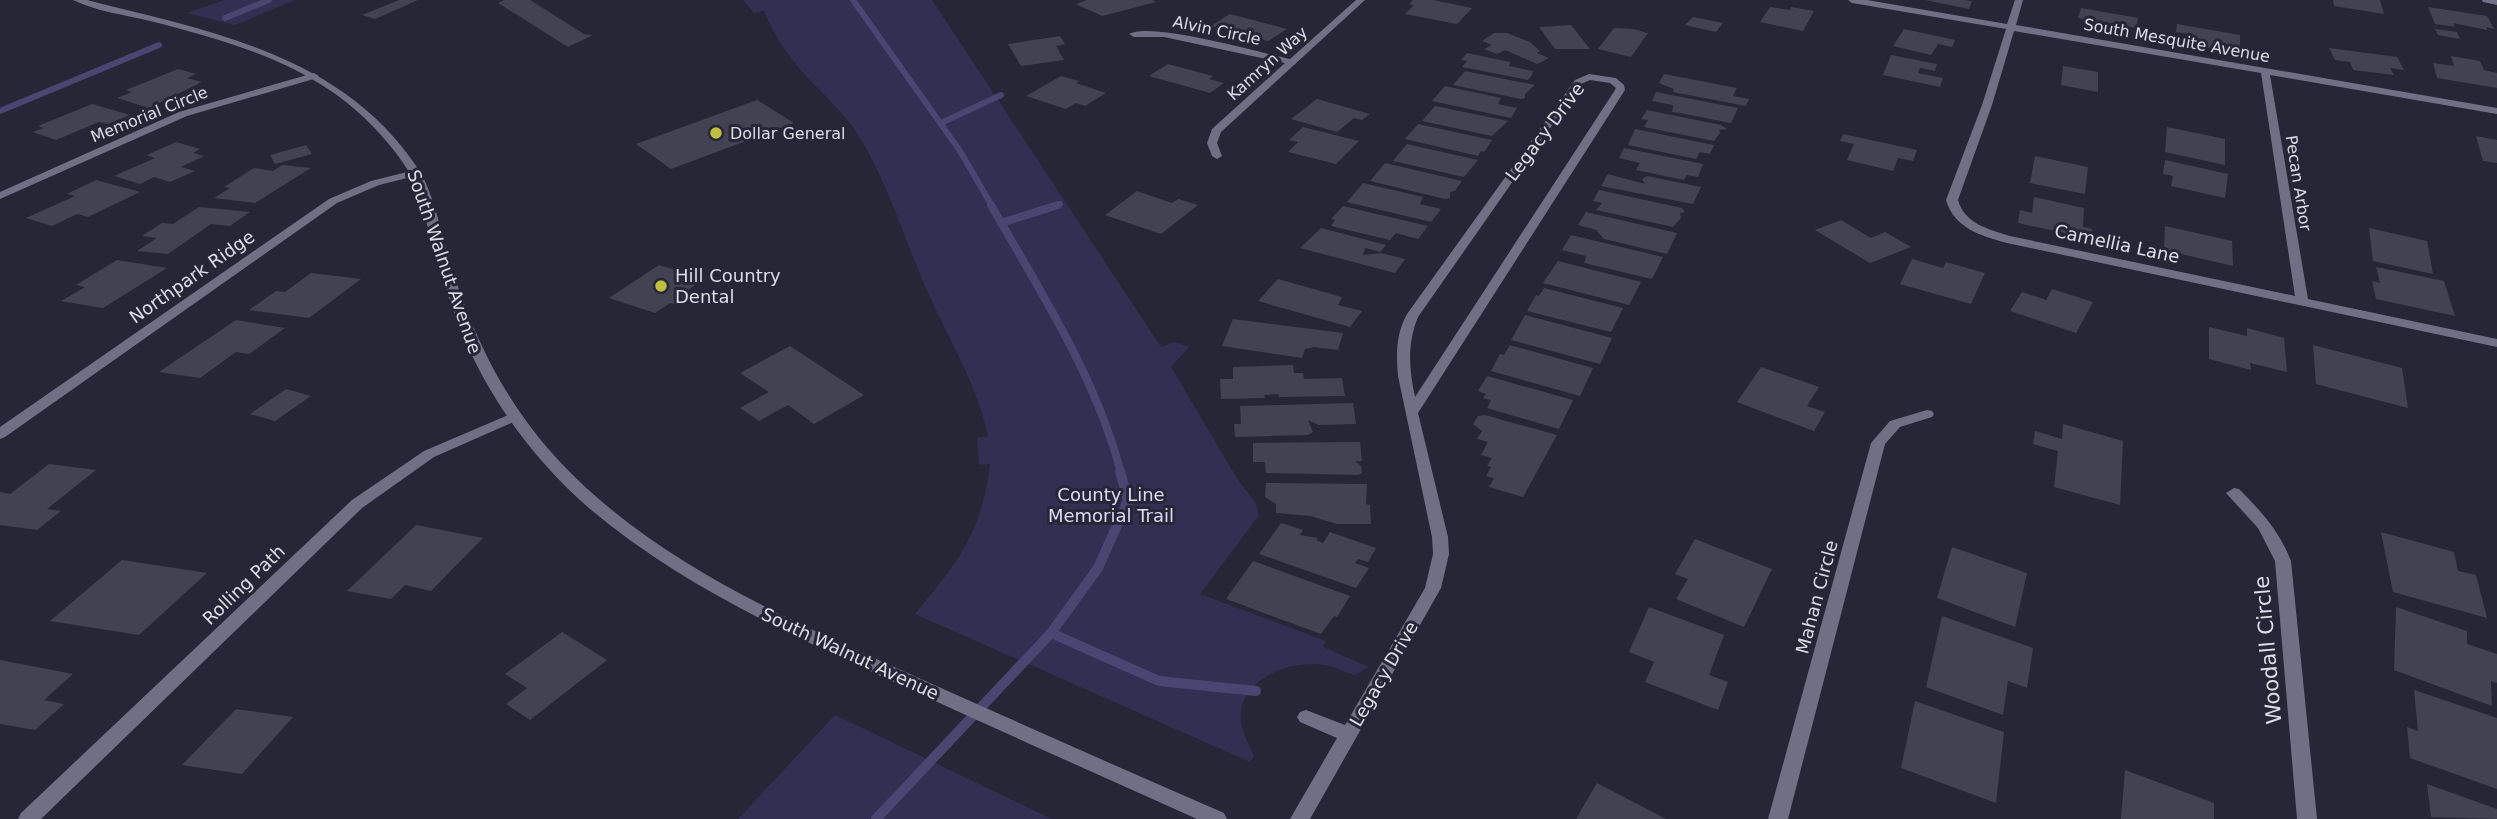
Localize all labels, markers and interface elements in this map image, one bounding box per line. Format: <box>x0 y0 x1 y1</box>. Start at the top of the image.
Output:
street label: Alvin Circle <box>1171 12 1263 49</box>
street label: South Mesquite Avenue <box>2082 15 2272 66</box>
street label: Kamryn Way <box>1223 23 1311 104</box>
street label: Legacy Drive <box>1501 78 1588 185</box>
street label: Memorial Circle <box>88 82 210 147</box>
place label: Dollar General <box>730 124 846 143</box>
marker: Dollar General <box>708 125 724 141</box>
street label: Pecan Arbor <box>2282 134 2316 233</box>
street label: South Walnut Avenue <box>403 167 486 357</box>
street label: Camellia Lane <box>2053 220 2182 267</box>
street label: Northpark Ridge <box>125 226 258 328</box>
place label: Hill Country Dental <box>675 265 781 307</box>
marker: Hill Country Dental <box>653 278 669 294</box>
park label: County Line Memorial Trail <box>1048 484 1174 526</box>
street label: Mahan Circle <box>1791 538 1842 656</box>
street label: Rolling Path <box>198 540 289 629</box>
street label: Woodall Circle <box>2250 575 2286 725</box>
street label: South Walnut Avenue <box>758 603 942 704</box>
street label: Legacy Drive <box>1345 618 1422 730</box>

